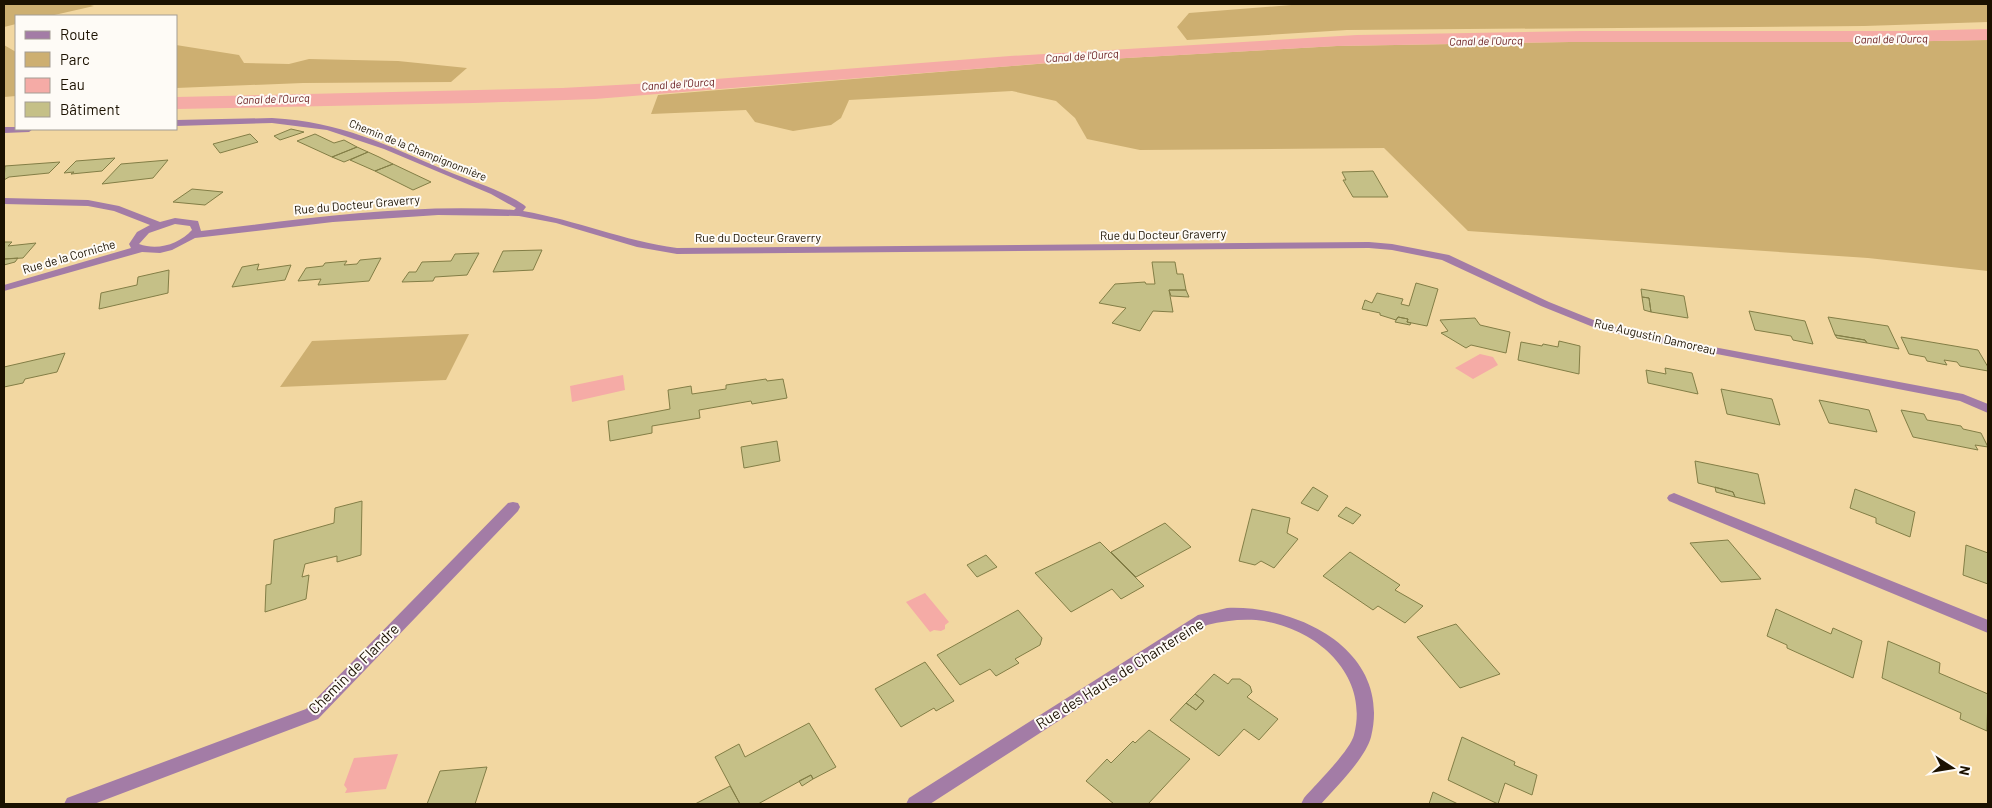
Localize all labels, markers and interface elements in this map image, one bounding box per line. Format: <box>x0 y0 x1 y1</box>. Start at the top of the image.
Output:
legend <box>15 15 178 130</box>
text: Route <box>60 25 99 43</box>
water label: Canal de l'Ourcq <box>1854 31 1928 46</box>
water label: Canal de l'Ourcq <box>1449 33 1523 48</box>
water label: Canal de l'Ourcq <box>1045 46 1119 65</box>
text: Parc <box>60 50 90 68</box>
water label: Canal de l'Ourcq <box>641 74 715 93</box>
text: Eau <box>60 75 85 93</box>
water label: Canal de l'Ourcq <box>236 91 310 106</box>
text: Bâtiment <box>60 100 120 118</box>
street label: Chemin de la Champignonnière <box>348 116 489 183</box>
street label: Rue du Docteur Graverry <box>293 191 421 216</box>
street label: Rue du Docteur Graverry <box>1100 226 1227 242</box>
street label: Rue du Docteur Graverry <box>695 230 822 244</box>
street label: Rue de la Corniche <box>21 236 117 276</box>
street label: Rue Augustin Damoreau <box>1593 315 1717 357</box>
street label: Rue des Hauts de Chantereine <box>1032 614 1207 732</box>
street label: Chemin de Flandre <box>304 619 402 717</box>
north arrow <box>1927 743 1977 793</box>
text: N <box>1956 764 1974 777</box>

